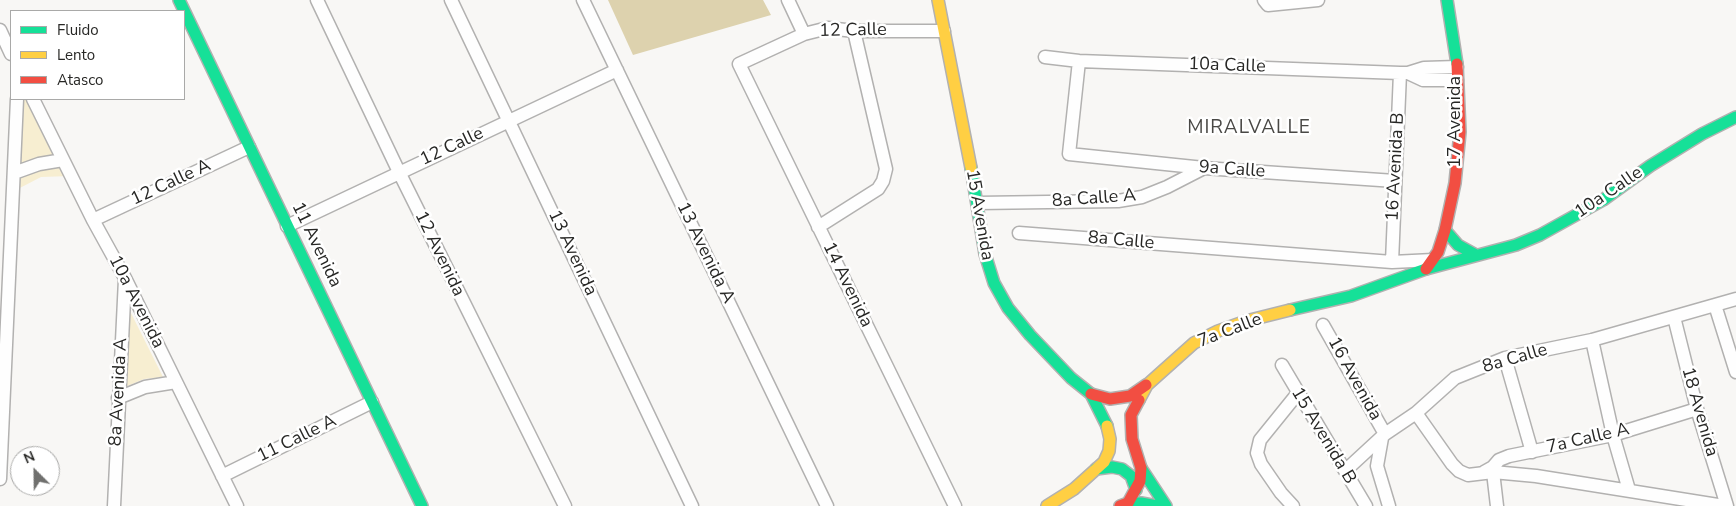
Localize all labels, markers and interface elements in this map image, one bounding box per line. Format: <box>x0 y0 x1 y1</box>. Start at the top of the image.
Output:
legend <box>10 10 185 100</box>
text: Fluido <box>57 20 99 40</box>
street label: 12 Calle <box>819 20 887 42</box>
text: Lento <box>57 45 95 65</box>
street label: 10a Calle <box>1188 54 1266 78</box>
text: Atasco <box>57 70 103 90</box>
street label: 17 Avenida <box>1445 76 1467 168</box>
street label: 16 Avenida B <box>1382 112 1410 222</box>
district label: MIRALVALLE <box>1186 117 1312 139</box>
street label: 12 Calle <box>417 123 487 171</box>
street label: 12 Calle A <box>128 155 214 211</box>
street label: 9a Calle <box>1198 157 1266 183</box>
street label: 10a Calle <box>1571 162 1647 224</box>
street label: 15 Avenida <box>960 168 998 262</box>
street label: 8a Calle A <box>1051 185 1137 213</box>
street label: 11 Avenida <box>286 199 346 291</box>
street label: 13 Avenida A <box>671 199 739 307</box>
street label: 13 Avenida <box>543 207 601 299</box>
street label: 12 Avenida <box>409 208 469 300</box>
street label: 8a Calle <box>1087 227 1155 255</box>
street label: 14 Avenida <box>817 239 877 331</box>
street label: 10a Avenida <box>103 252 169 352</box>
street label: 7a Calle <box>1195 309 1265 353</box>
street label: 16 Avenida <box>1322 334 1386 424</box>
street label: 8a Avenida A <box>105 337 133 447</box>
street label: 8a Calle <box>1480 339 1550 379</box>
street label: 18 Avenida <box>1676 365 1722 459</box>
street label: 15 Avenida B <box>1286 384 1360 488</box>
street label: 11 Calle A <box>254 411 340 467</box>
street label: 7a Calle A <box>1545 419 1631 459</box>
north arrow <box>10 446 60 496</box>
text: N <box>21 447 38 468</box>

